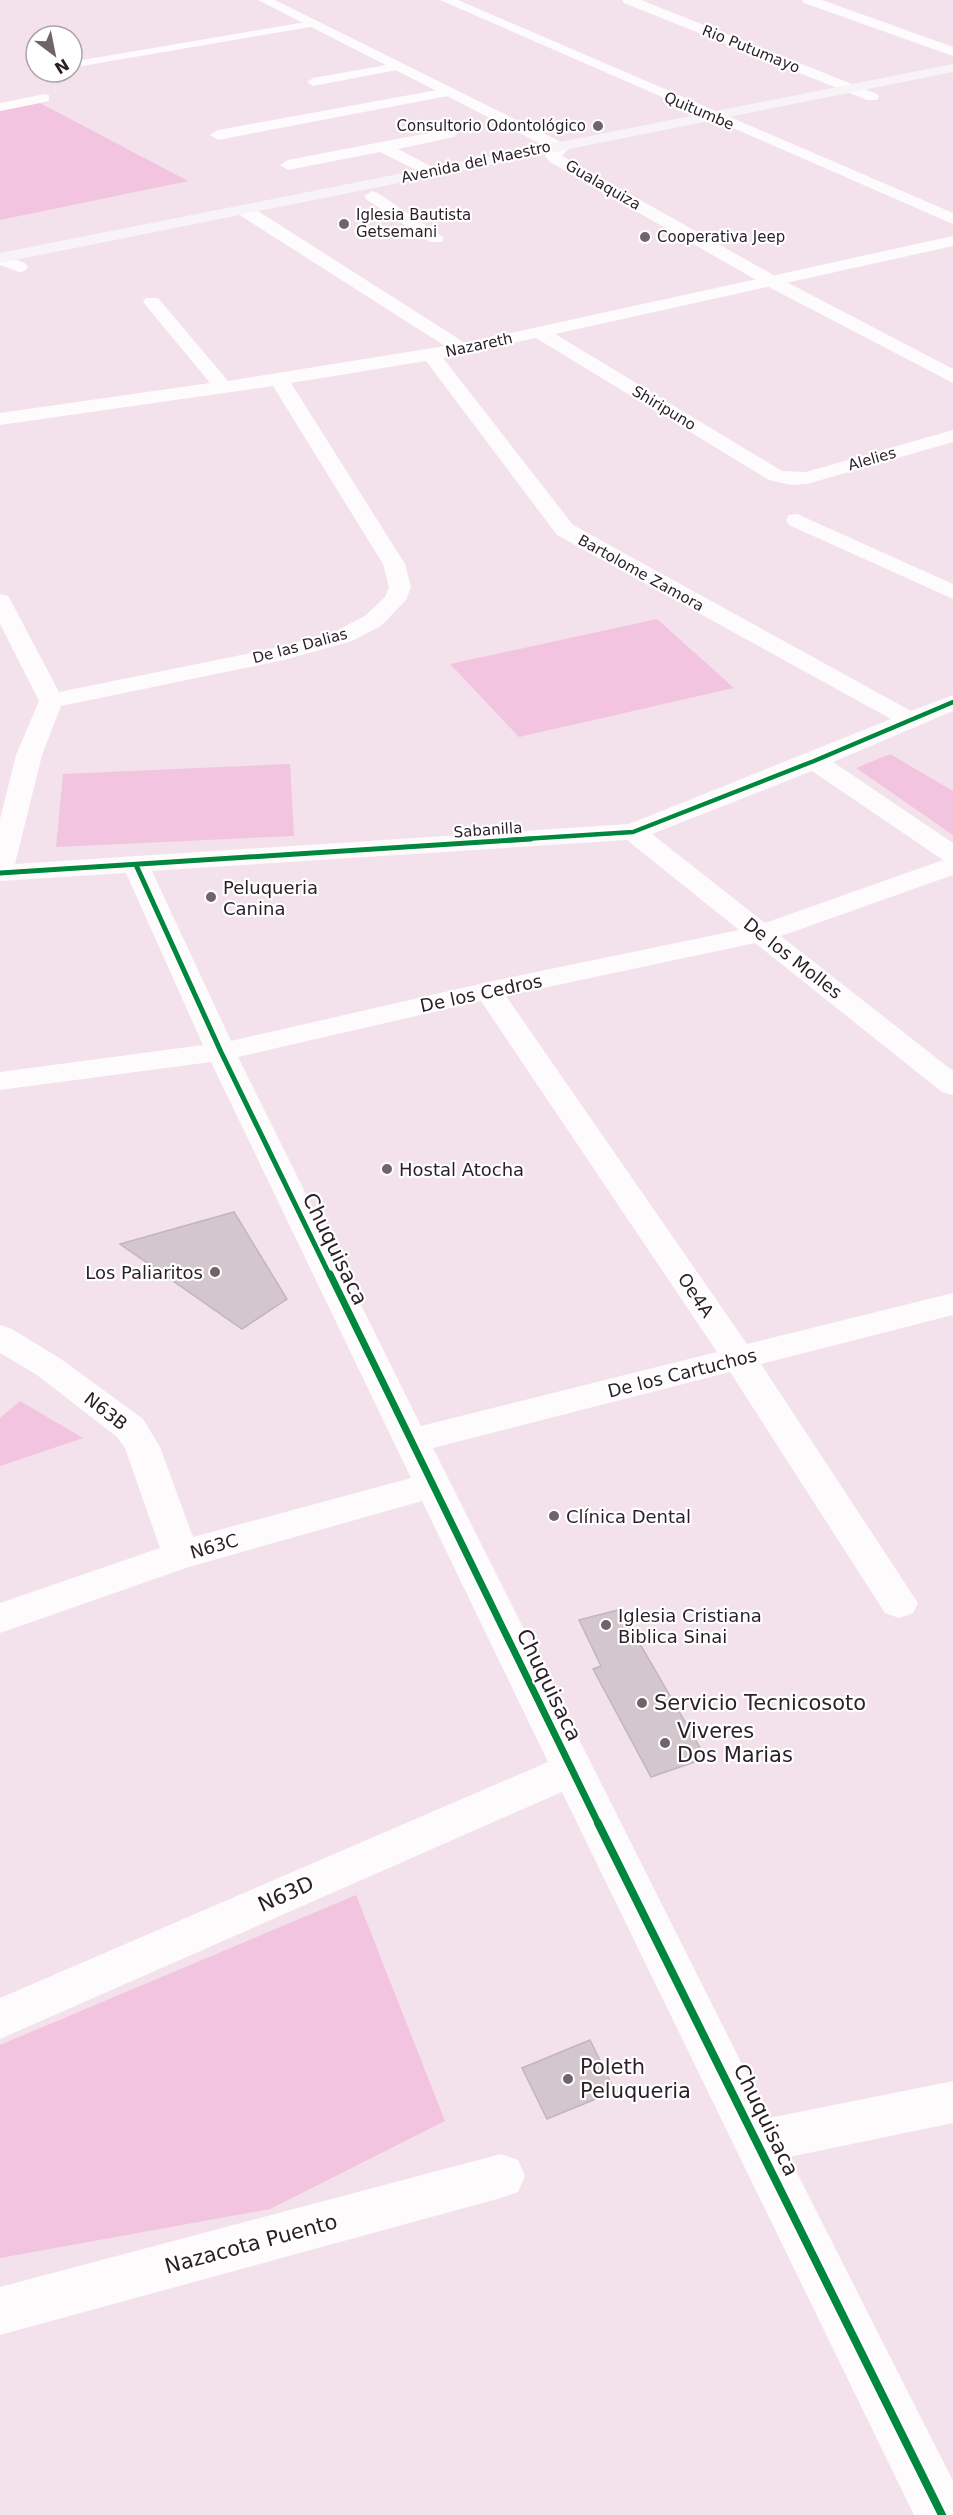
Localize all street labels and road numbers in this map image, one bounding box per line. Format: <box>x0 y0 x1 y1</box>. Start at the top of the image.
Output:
street label: Rio Putumayo <box>699 21 803 77</box>
street label: Quitumbe <box>661 88 737 134</box>
street label: Avenida del Maestro <box>400 137 552 187</box>
street label: Gualaquiza <box>562 156 644 214</box>
street label: Nazareth <box>444 329 514 361</box>
street label: Shiripuno <box>629 382 699 434</box>
street label: Alelies <box>846 444 898 474</box>
street label: Bartolome Zamora <box>575 531 707 615</box>
street label: De las Dalias <box>251 625 350 667</box>
street label: Sabanilla <box>453 819 523 841</box>
street label: De los Molles <box>740 913 846 1003</box>
street label: De los Cedros <box>418 970 544 1016</box>
street label: Chuquisaca <box>297 1189 373 1309</box>
street label: Oe4A <box>674 1269 719 1322</box>
street label: De los Cartuchos <box>605 1344 759 1402</box>
street label: N63B <box>80 1388 132 1434</box>
street label: N63C <box>188 1529 240 1563</box>
street label: Chuquisaca <box>511 1625 587 1745</box>
street label: N63D <box>254 1871 318 1917</box>
street label: Chuquisaca <box>728 2060 804 2180</box>
street label: Nazacota Puento <box>162 2209 340 2279</box>

